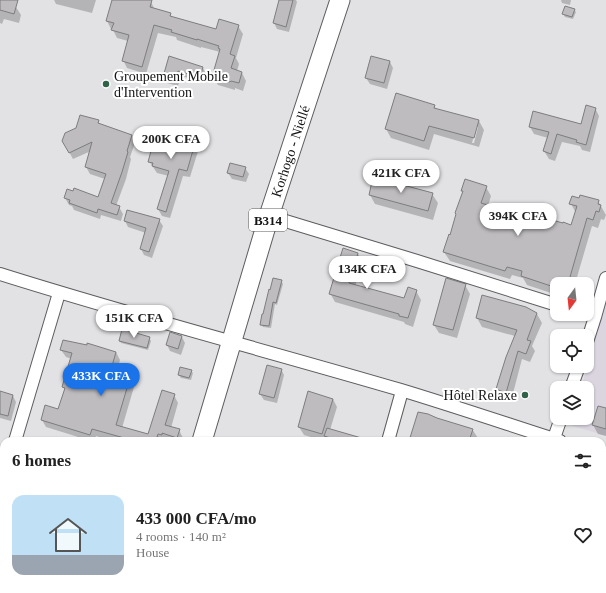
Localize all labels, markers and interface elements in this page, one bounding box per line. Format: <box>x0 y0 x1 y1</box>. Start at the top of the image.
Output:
place label: Groupement Mobile d'Intervention <box>114 69 228 100</box>
marker: Groupement Mobile d'Intervention <box>101 79 111 89</box>
street label: Korhogo - Niellé <box>269 104 313 199</box>
pin: 200K CFA <box>130 126 212 160</box>
text: 200K CFA <box>142 131 200 146</box>
pin: 421K CFA <box>360 160 442 194</box>
text: 421K CFA <box>372 165 430 180</box>
pin: 394K CFA <box>477 203 559 237</box>
text: 394K CFA <box>489 208 547 223</box>
road number: B314 <box>249 209 287 231</box>
pin: 134K CFA <box>326 256 408 290</box>
text: 134K CFA <box>338 261 396 276</box>
north arrow <box>550 277 594 321</box>
map controls <box>550 277 594 425</box>
pin: 151K CFA <box>93 305 175 339</box>
text: 151K CFA <box>105 310 163 325</box>
button: locate <box>550 329 594 373</box>
pin: 433K CFA <box>60 363 142 397</box>
text: 433K CFA <box>72 368 130 383</box>
button: layers <box>550 381 594 425</box>
place label: Hôtel Relaxe <box>444 388 517 403</box>
marker: Hôtel Relaxe <box>520 390 530 400</box>
icon: filters <box>572 450 594 472</box>
text: 6 homes <box>12 451 71 470</box>
text: 433 000 CFA/mo <box>136 509 257 528</box>
icon: home <box>44 511 92 559</box>
icon: heart <box>572 524 594 546</box>
text: 4 rooms · 140 m² <box>136 529 226 544</box>
text: House <box>136 545 169 560</box>

